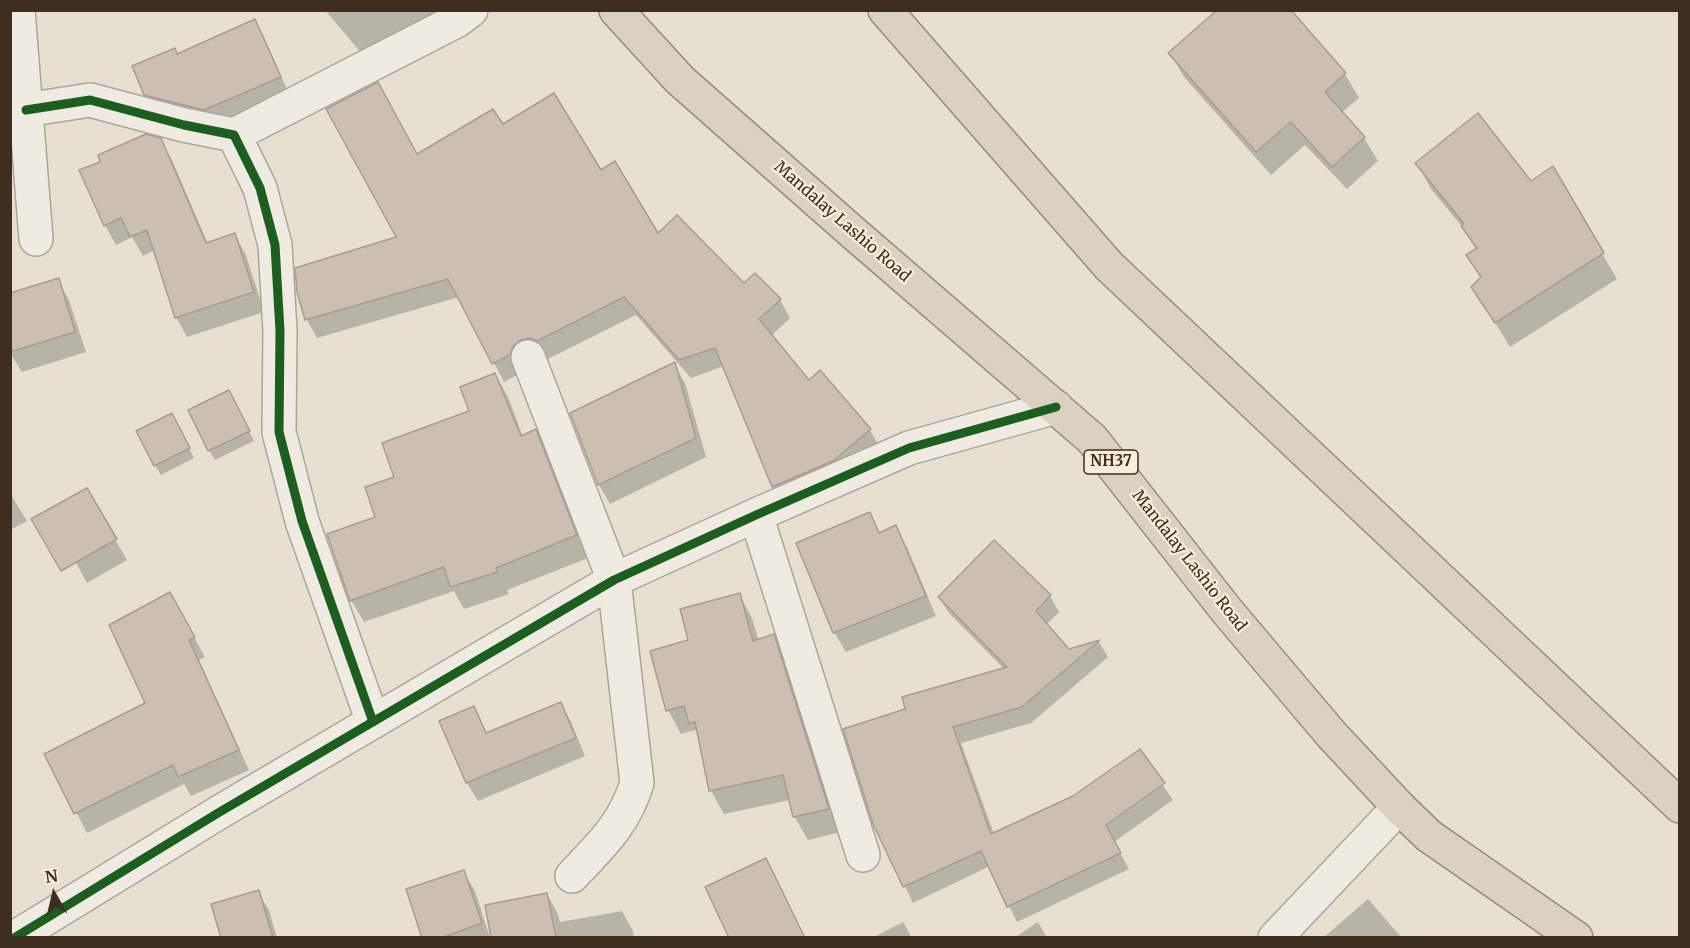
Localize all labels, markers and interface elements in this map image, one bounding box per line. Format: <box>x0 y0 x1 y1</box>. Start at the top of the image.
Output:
street label: Mandalay Lashio Road <box>770 158 914 286</box>
road number: NH37 <box>1084 450 1138 474</box>
street label: Mandalay Lashio Road <box>1128 486 1250 636</box>
north arrow <box>24 864 84 924</box>
text: N <box>44 865 59 887</box>

